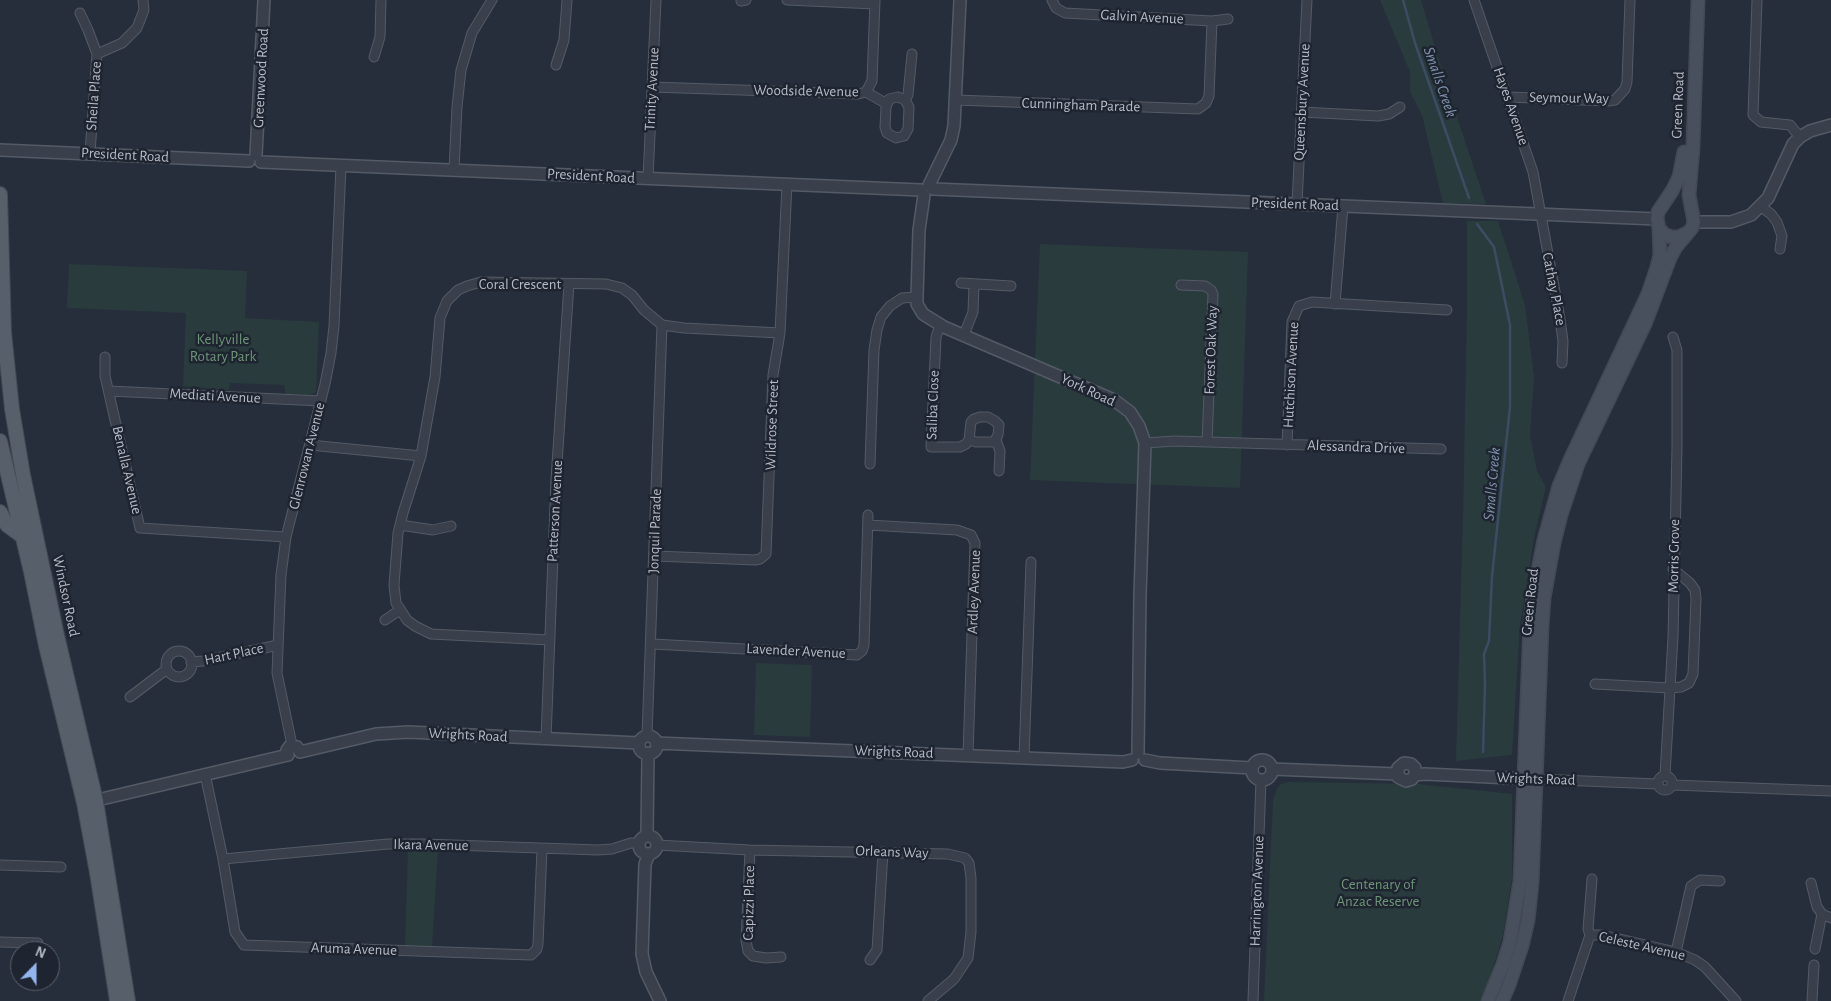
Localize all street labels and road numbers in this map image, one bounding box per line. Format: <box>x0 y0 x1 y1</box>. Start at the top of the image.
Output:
street label: Galvin Avenue <box>1100 6 1184 28</box>
street label: Greenwood Road <box>249 28 273 128</box>
street label: Queensbury Avenue <box>1290 43 1314 161</box>
street label: Trinity Avenue <box>641 47 663 131</box>
street label: Sheila Place <box>83 61 105 131</box>
street label: Hayes Avenue <box>1489 65 1533 147</box>
street label: Green Road <box>1668 71 1688 139</box>
street label: Woodside Avenue <box>753 81 859 101</box>
street label: Seymour Way <box>1529 88 1609 108</box>
street label: Cunningham Parade <box>1021 94 1141 116</box>
street label: President Road <box>81 144 169 166</box>
street label: President Road <box>547 165 635 187</box>
street label: President Road <box>1251 193 1339 215</box>
street label: Cathay Place <box>1538 251 1570 327</box>
street label: Coral Crescent <box>479 275 561 293</box>
street label: Forest Oak Way <box>1200 305 1222 395</box>
street label: Hutchison Avenue <box>1279 321 1303 429</box>
street label: Saliba Close <box>923 370 943 440</box>
street label: York Road <box>1058 370 1118 410</box>
street label: Wildrose Street <box>761 379 783 471</box>
street label: Mediati Avenue <box>169 385 261 407</box>
street label: Glenrowan Avenue <box>285 401 329 511</box>
street label: Benalla Avenue <box>108 424 146 516</box>
street label: Alessandra Drive <box>1307 436 1405 458</box>
street label: Patterson Avenue <box>543 460 567 562</box>
street label: Jonquil Parade <box>645 488 665 574</box>
street label: Morris Grove <box>1664 519 1684 593</box>
street label: Ardley Avenue <box>964 550 984 634</box>
street label: Windsor Road <box>49 554 83 638</box>
street label: Green Road <box>1518 568 1542 636</box>
street label: Hart Place <box>203 639 265 669</box>
street label: Lavender Avenue <box>746 639 846 663</box>
street label: Wrights Road <box>428 724 508 746</box>
street label: Wrights Road <box>854 742 934 762</box>
street label: Wrights Road <box>1496 769 1576 789</box>
street label: Ikara Avenue <box>393 835 469 855</box>
street label: Harrington Avenue <box>1246 835 1268 947</box>
street label: Orleans Way <box>855 842 929 862</box>
street label: Capizzi Place <box>739 865 759 941</box>
street label: Celeste Avenue <box>1597 927 1687 965</box>
street label: Aruma Avenue <box>311 939 397 959</box>

